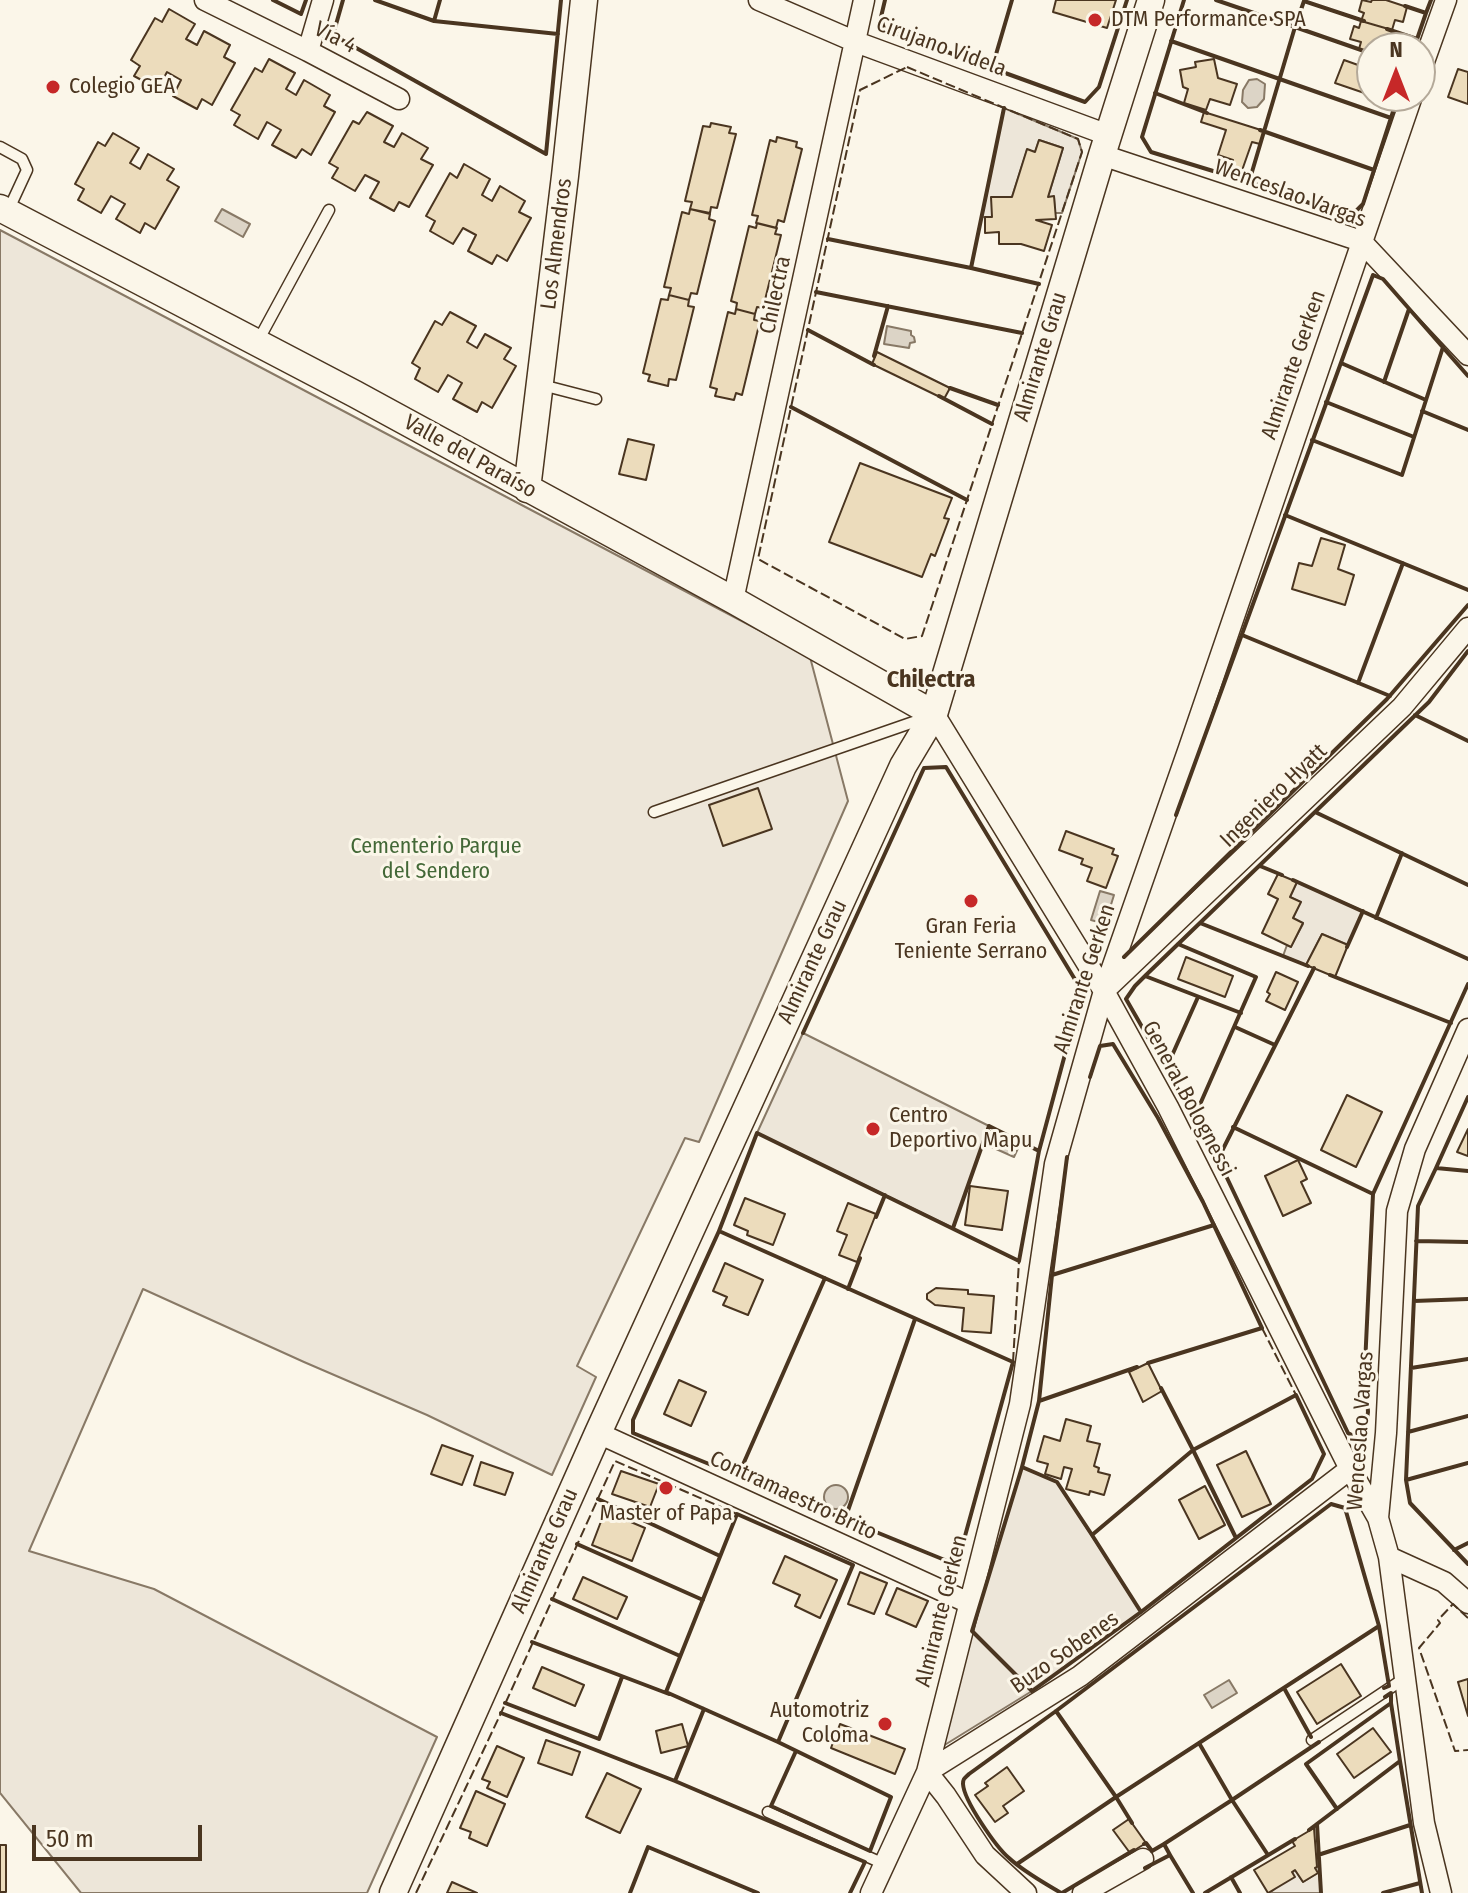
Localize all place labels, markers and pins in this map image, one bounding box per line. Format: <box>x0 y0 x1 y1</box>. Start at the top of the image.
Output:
place label: DTM Performance SPA <box>1111 7 1306 33</box>
marker: DTM Performance SPA <box>1086 11 1104 29</box>
place label: Colegio GEA <box>69 74 175 100</box>
marker: Colegio GEA <box>44 78 62 96</box>
marker: Gran Feria Teniente Serrano <box>962 892 980 910</box>
place label: Gran Feria Teniente Serrano <box>895 914 1047 966</box>
place label: Centro Deportivo Mapu <box>889 1103 1032 1154</box>
marker: Centro Deportivo Mapu <box>864 1120 882 1138</box>
marker: Master of Papa <box>657 1479 675 1497</box>
place label: Master of Papa <box>599 1501 733 1527</box>
place label: Automotriz Coloma <box>770 1698 869 1750</box>
marker: Automotriz Coloma <box>876 1715 894 1733</box>

